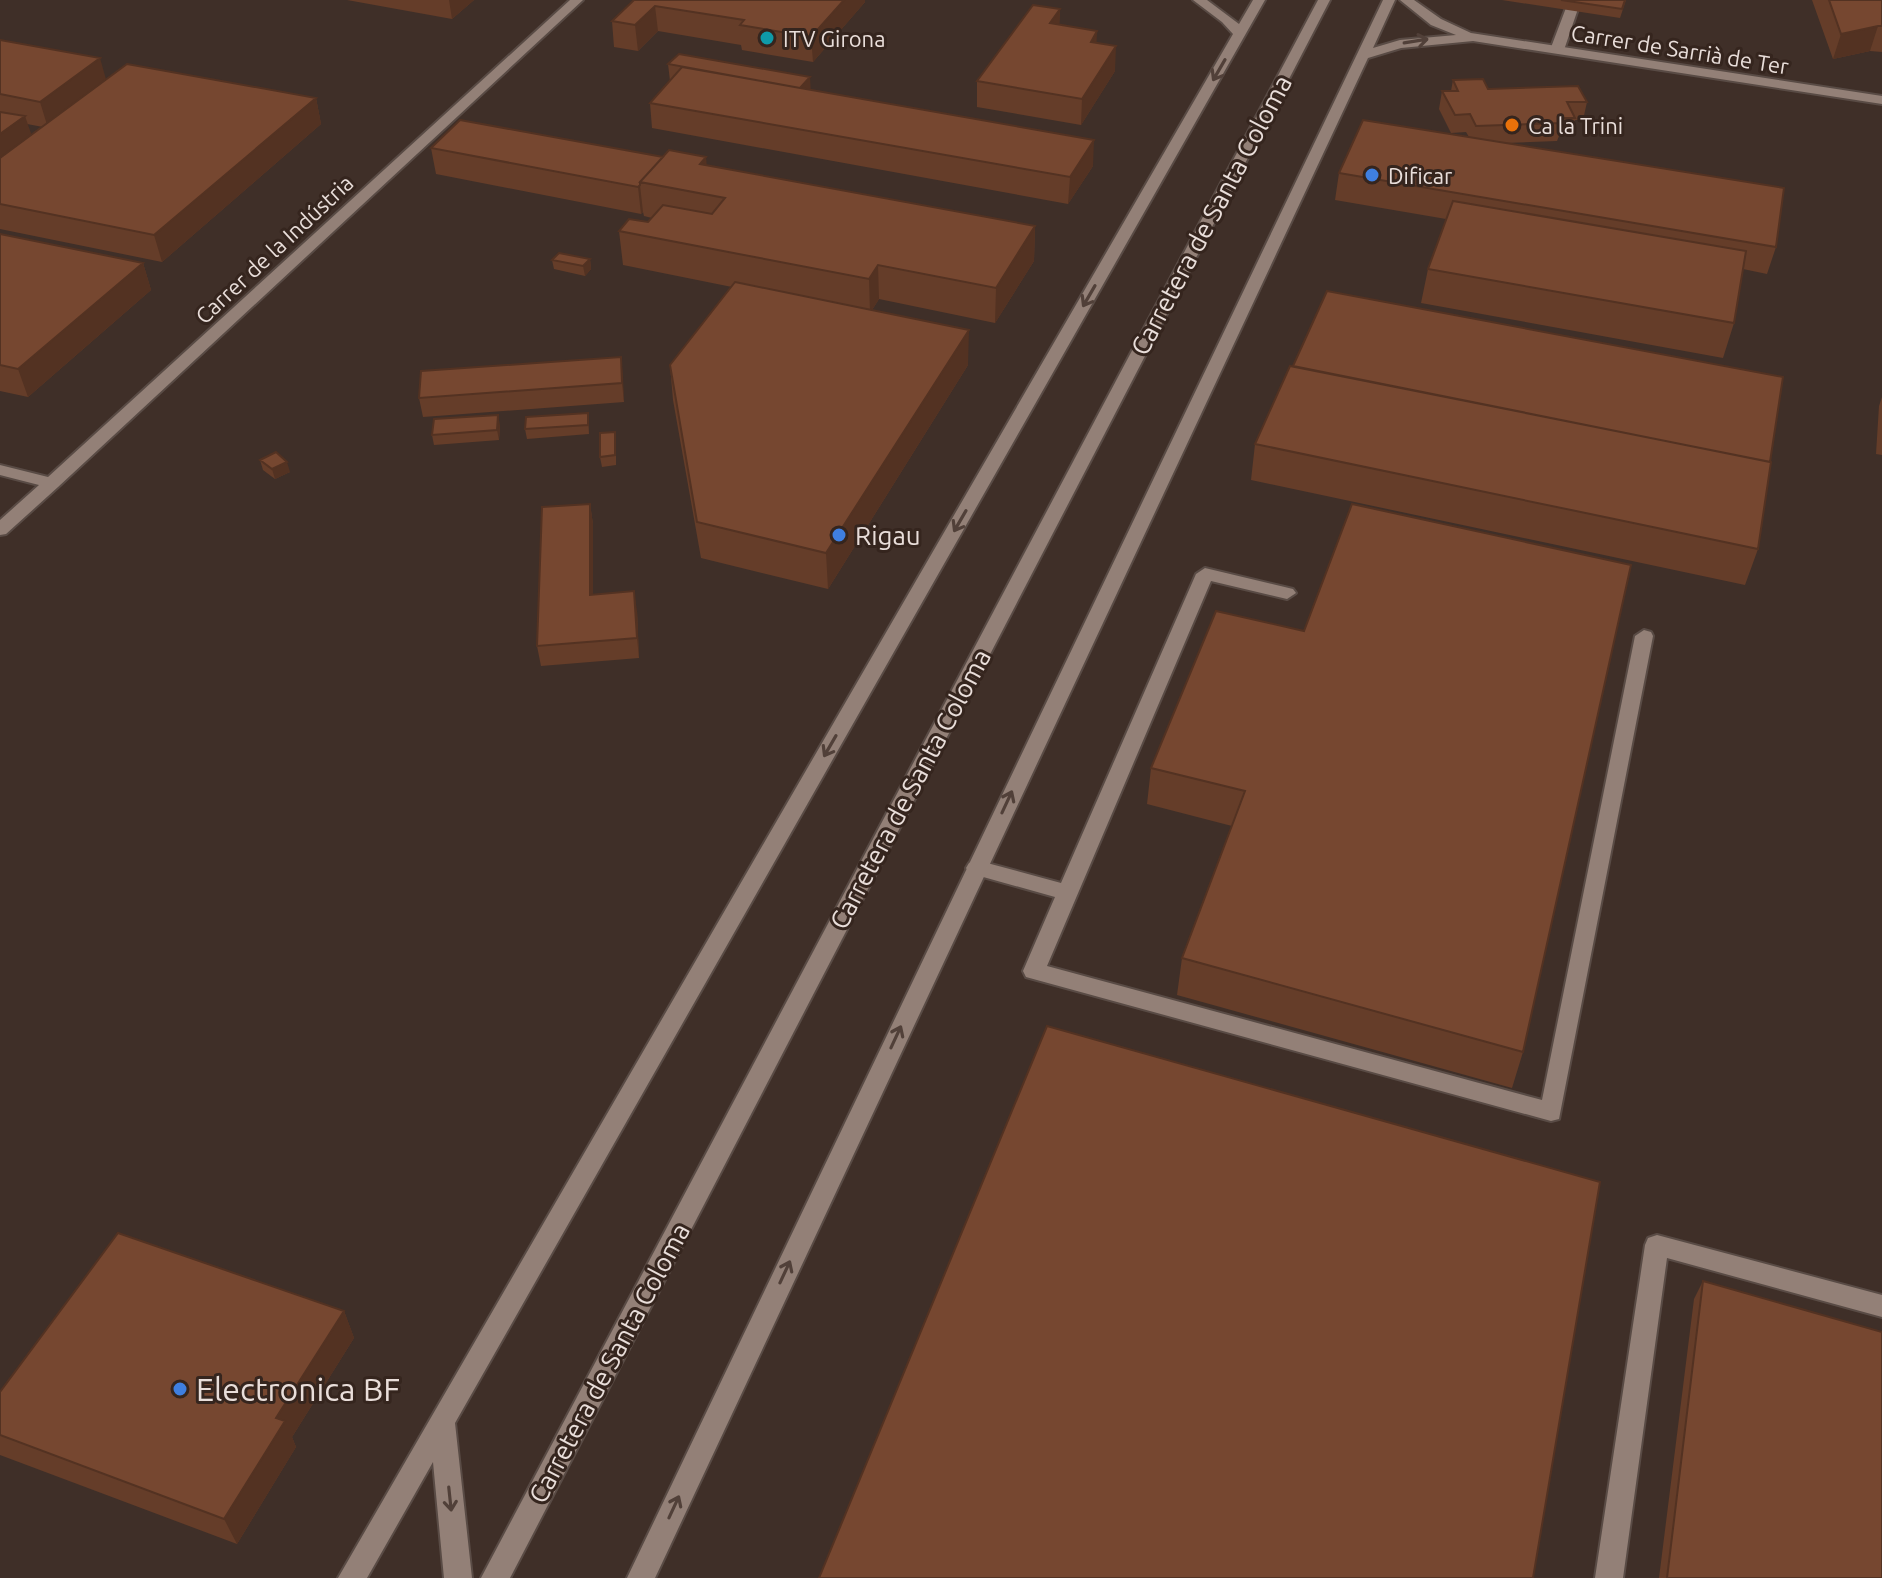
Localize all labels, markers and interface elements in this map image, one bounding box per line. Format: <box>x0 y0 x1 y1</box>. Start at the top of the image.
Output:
street label: Carrer de Sarrià de Ter <box>1569 19 1791 79</box>
place label: ITV Girona <box>783 26 885 51</box>
marker: ITV Girona <box>758 29 776 47</box>
one-way arrow <box>1402 33 1428 48</box>
one-way arrow <box>1211 58 1227 81</box>
street label: Carretera de Santa Coloma <box>1125 70 1297 360</box>
place label: Ca la Trini <box>1528 113 1623 138</box>
marker: Ca la Trini <box>1503 116 1521 134</box>
place label: Dificar <box>1388 163 1453 188</box>
marker: Dificar <box>1363 166 1381 184</box>
street label: Carrer de la Indústria <box>190 170 358 328</box>
one-way arrow <box>1081 283 1096 307</box>
one-way arrow <box>952 509 968 532</box>
place label: Rigau <box>855 521 921 550</box>
marker: Rigau <box>830 526 848 544</box>
street label: Carretera de Santa Coloma <box>824 644 996 934</box>
one-way arrow <box>822 734 837 758</box>
one-way arrow <box>1000 791 1015 815</box>
one-way arrow <box>889 1026 904 1050</box>
street label: Carretera de Santa Coloma <box>523 1218 695 1508</box>
one-way arrow <box>778 1261 793 1285</box>
place label: Electronica BF <box>196 1371 400 1407</box>
marker: Electronica BF <box>171 1380 189 1398</box>
one-way arrow <box>442 1485 457 1512</box>
one-way arrow <box>667 1496 682 1520</box>

